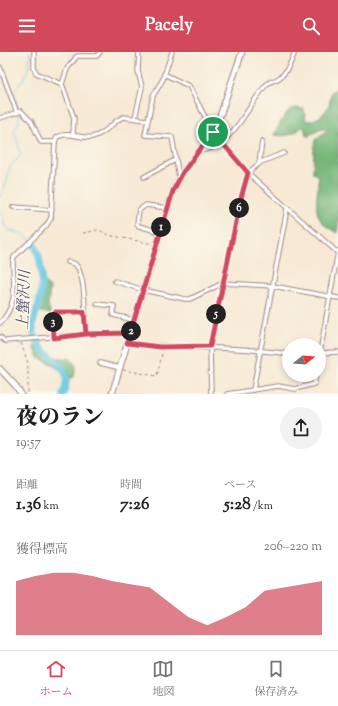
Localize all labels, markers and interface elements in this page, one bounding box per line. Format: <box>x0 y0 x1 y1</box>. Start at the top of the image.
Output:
text: Pacely <box>145 13 193 39</box>
icon: menu <box>16 15 38 37</box>
icon: search <box>300 15 322 37</box>
pin <box>196 115 230 149</box>
icon: arrive <box>202 121 224 143</box>
pin: 6 <box>229 198 249 218</box>
text: 6 <box>236 200 242 216</box>
pin: 1 <box>151 217 171 237</box>
text: 1 <box>159 219 163 235</box>
water label: 上蟹沢川 <box>13 268 37 330</box>
pin: 5 <box>206 304 226 324</box>
text: 5 <box>214 306 218 322</box>
pin: 3 <box>43 312 63 332</box>
text: 3 <box>51 314 55 330</box>
pin: 2 <box>121 321 141 341</box>
text: 2 <box>128 323 134 339</box>
north arrow <box>282 338 326 382</box>
map controls <box>282 338 326 382</box>
text: 夜のラン <box>16 403 104 435</box>
button: share <box>280 407 322 449</box>
text: 19:57 <box>16 434 41 452</box>
text: 距離 <box>16 477 38 493</box>
text: 時間 <box>120 477 142 493</box>
text: ペース <box>224 477 256 493</box>
text: 1.36 <box>16 493 41 517</box>
text: 7:26 <box>120 493 149 517</box>
text: 5:28 <box>224 493 251 517</box>
text: km <box>41 498 59 514</box>
text: /km <box>251 498 273 514</box>
text: 206–220 m <box>264 538 322 556</box>
text: 獲得標高 <box>16 541 68 559</box>
tab: ホーム <box>40 658 73 700</box>
tab: 地図 <box>152 658 174 700</box>
tab: 保存済み <box>254 658 298 700</box>

